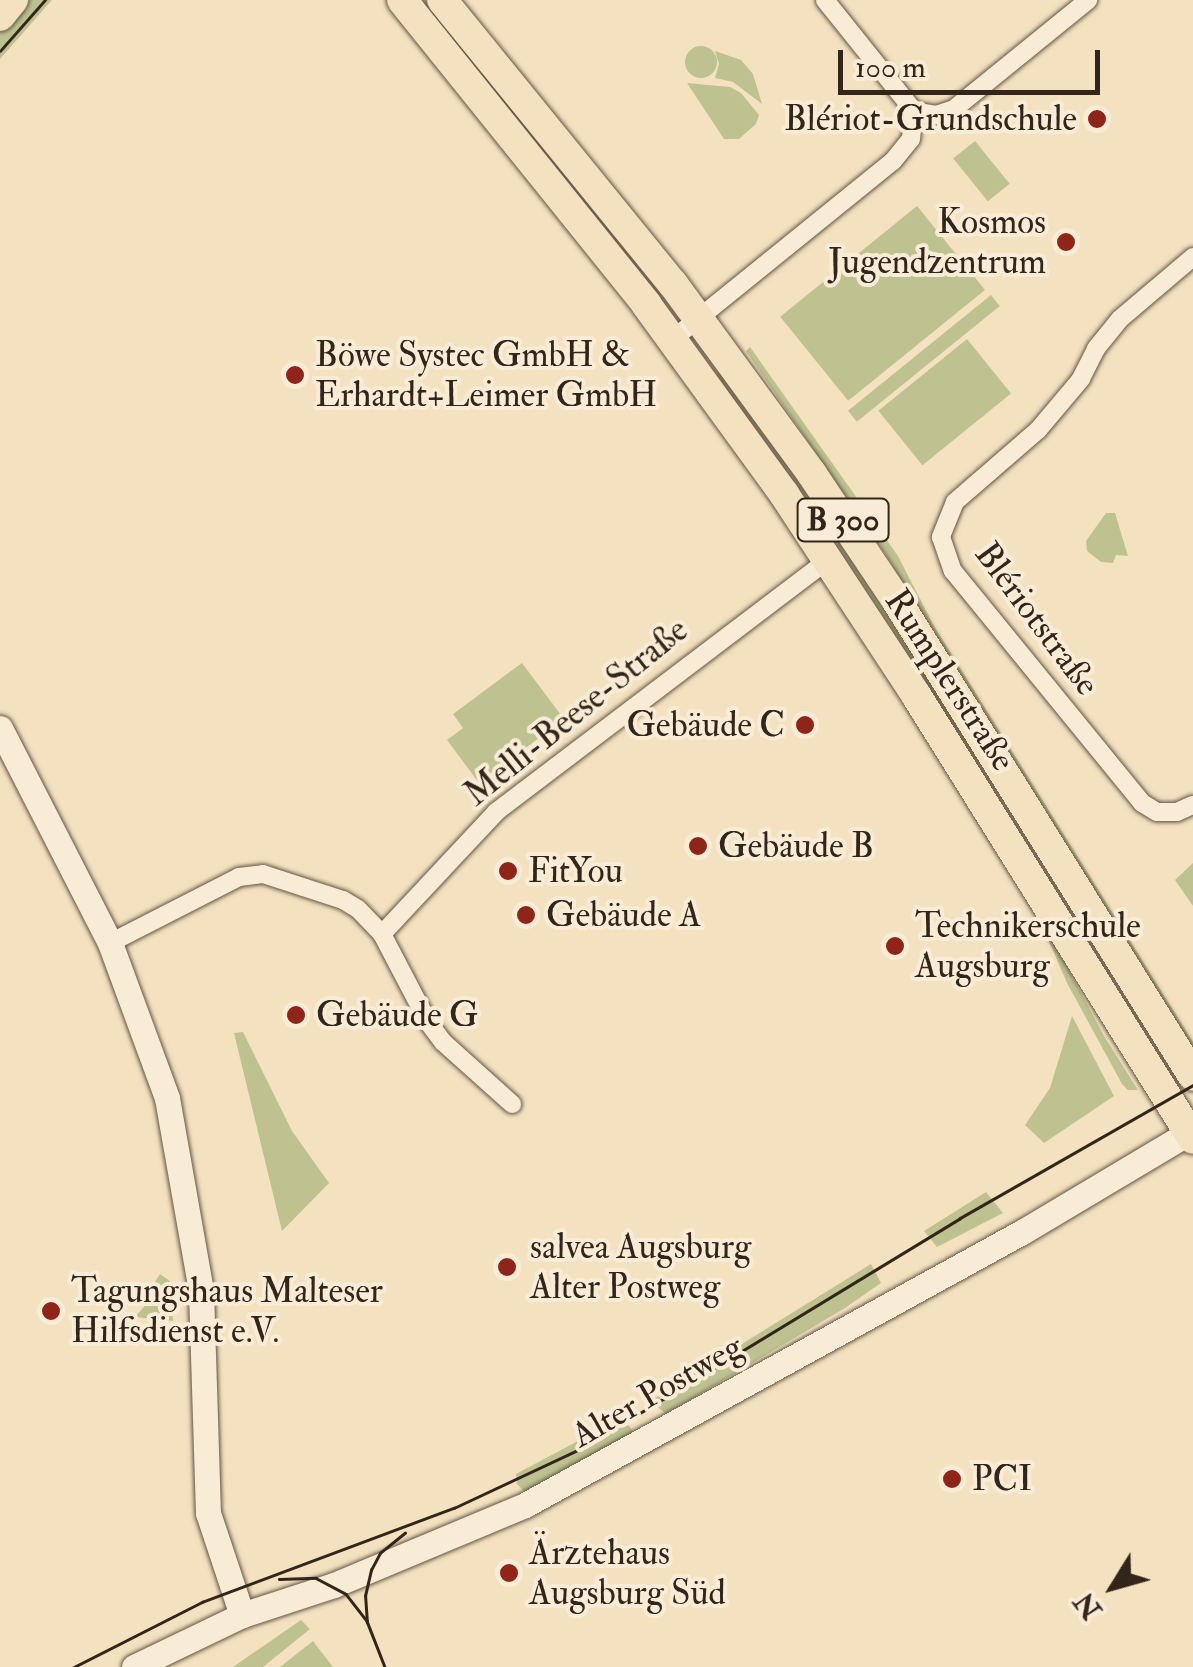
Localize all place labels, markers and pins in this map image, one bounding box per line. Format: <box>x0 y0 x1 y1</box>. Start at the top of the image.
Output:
place label: Blériot-Grundschule <box>784 98 1077 140</box>
marker: Blériot-Grundschule <box>1086 108 1108 130</box>
place label: Kosmos Jugendzentrum <box>828 201 1046 283</box>
marker: Kosmos Jugendzentrum <box>1055 231 1077 253</box>
place label: Böwe Systec GmbH & Erhardt+Leimer GmbH <box>315 334 657 416</box>
marker: Böwe Systec GmbH & Erhardt+Leimer GmbH <box>284 364 306 386</box>
place label: Gebäude C <box>626 704 785 746</box>
marker: Gebäude C <box>794 714 816 736</box>
place label: Gebäude B <box>718 825 874 867</box>
marker: Gebäude B <box>687 835 709 857</box>
place label: FitYou <box>528 850 623 892</box>
marker: FitYou <box>497 860 519 882</box>
place label: Gebäude A <box>546 894 701 936</box>
marker: Gebäude A <box>515 904 537 926</box>
place label: Technikerschule Augsburg <box>915 905 1141 987</box>
marker: Technikerschule Augsburg <box>884 935 906 957</box>
place label: Gebäude G <box>316 994 478 1036</box>
marker: Gebäude G <box>285 1004 307 1026</box>
place label: salvea Augsburg Alter Postweg <box>530 1226 751 1308</box>
marker: salvea Augsburg Alter Postweg <box>494 1254 520 1280</box>
place label: Tagungshaus Malteser Hilfsdienst e.V. <box>71 1270 383 1352</box>
marker: Tagungshaus Malteser Hilfsdienst e.V. <box>40 1300 62 1322</box>
place label: PCI <box>972 1458 1032 1500</box>
marker: PCI <box>941 1468 963 1490</box>
place label: Ärztehaus Augsburg Süd <box>529 1532 726 1614</box>
marker: Ärztehaus Augsburg Süd <box>498 1562 520 1584</box>

